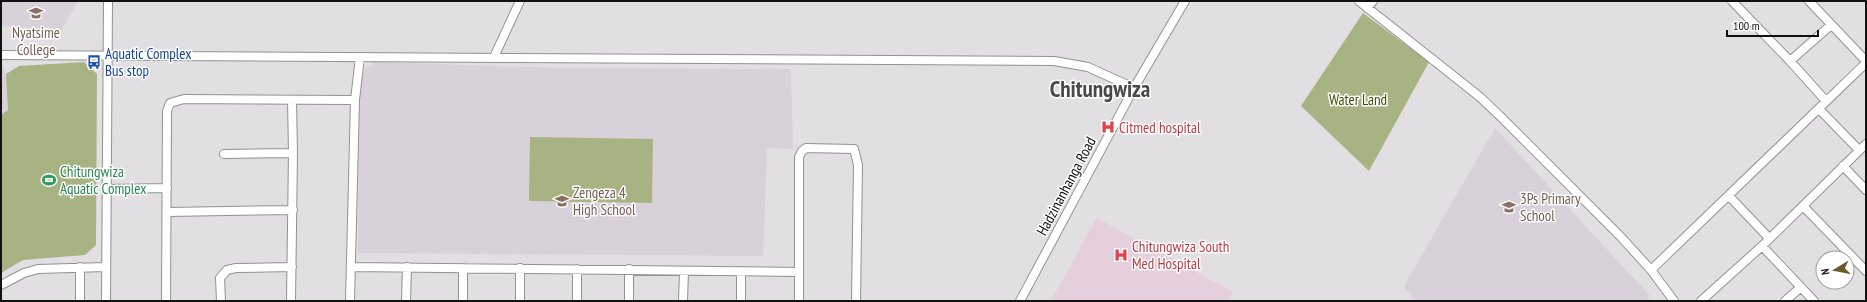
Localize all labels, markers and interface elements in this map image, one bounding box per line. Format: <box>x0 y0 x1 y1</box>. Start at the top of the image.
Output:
school or university icon: Nyatsime College <box>28 5 44 21</box>
scale bar <box>1727 12 1818 38</box>
text: 100 m <box>1733 18 1760 33</box>
place label: Nyatsime College <box>12 23 60 59</box>
place label: Aquatic Complex Bus stop <box>105 44 191 80</box>
bus stop icon: Aquatic Complex Bus stop <box>86 54 102 70</box>
district label: Chitungwiza <box>1050 74 1150 103</box>
park label: Water Land <box>1329 90 1387 109</box>
place label: Citmed hospital <box>1119 118 1201 137</box>
hospital icon: Citmed hospital <box>1100 119 1116 135</box>
street label: Hadzinanhanga Road <box>1032 134 1100 238</box>
place label: Chitungwiza Aquatic Complex <box>60 162 146 198</box>
sports icon: Chitungwiza Aquatic Complex <box>41 172 57 188</box>
place label: Zengeza 4 High School <box>573 183 636 219</box>
place label: 3Ps Primary School <box>1520 189 1581 225</box>
school or university icon: Zengeza 4 High School <box>554 193 570 209</box>
school or university icon: 3Ps Primary School <box>1501 199 1517 215</box>
place label: Chitungwiza South Med Hospital <box>1132 237 1229 273</box>
hospital icon: Chitungwiza South Med Hospital <box>1113 247 1129 263</box>
north arrow <box>1815 250 1855 290</box>
text: N <box>1818 268 1833 276</box>

